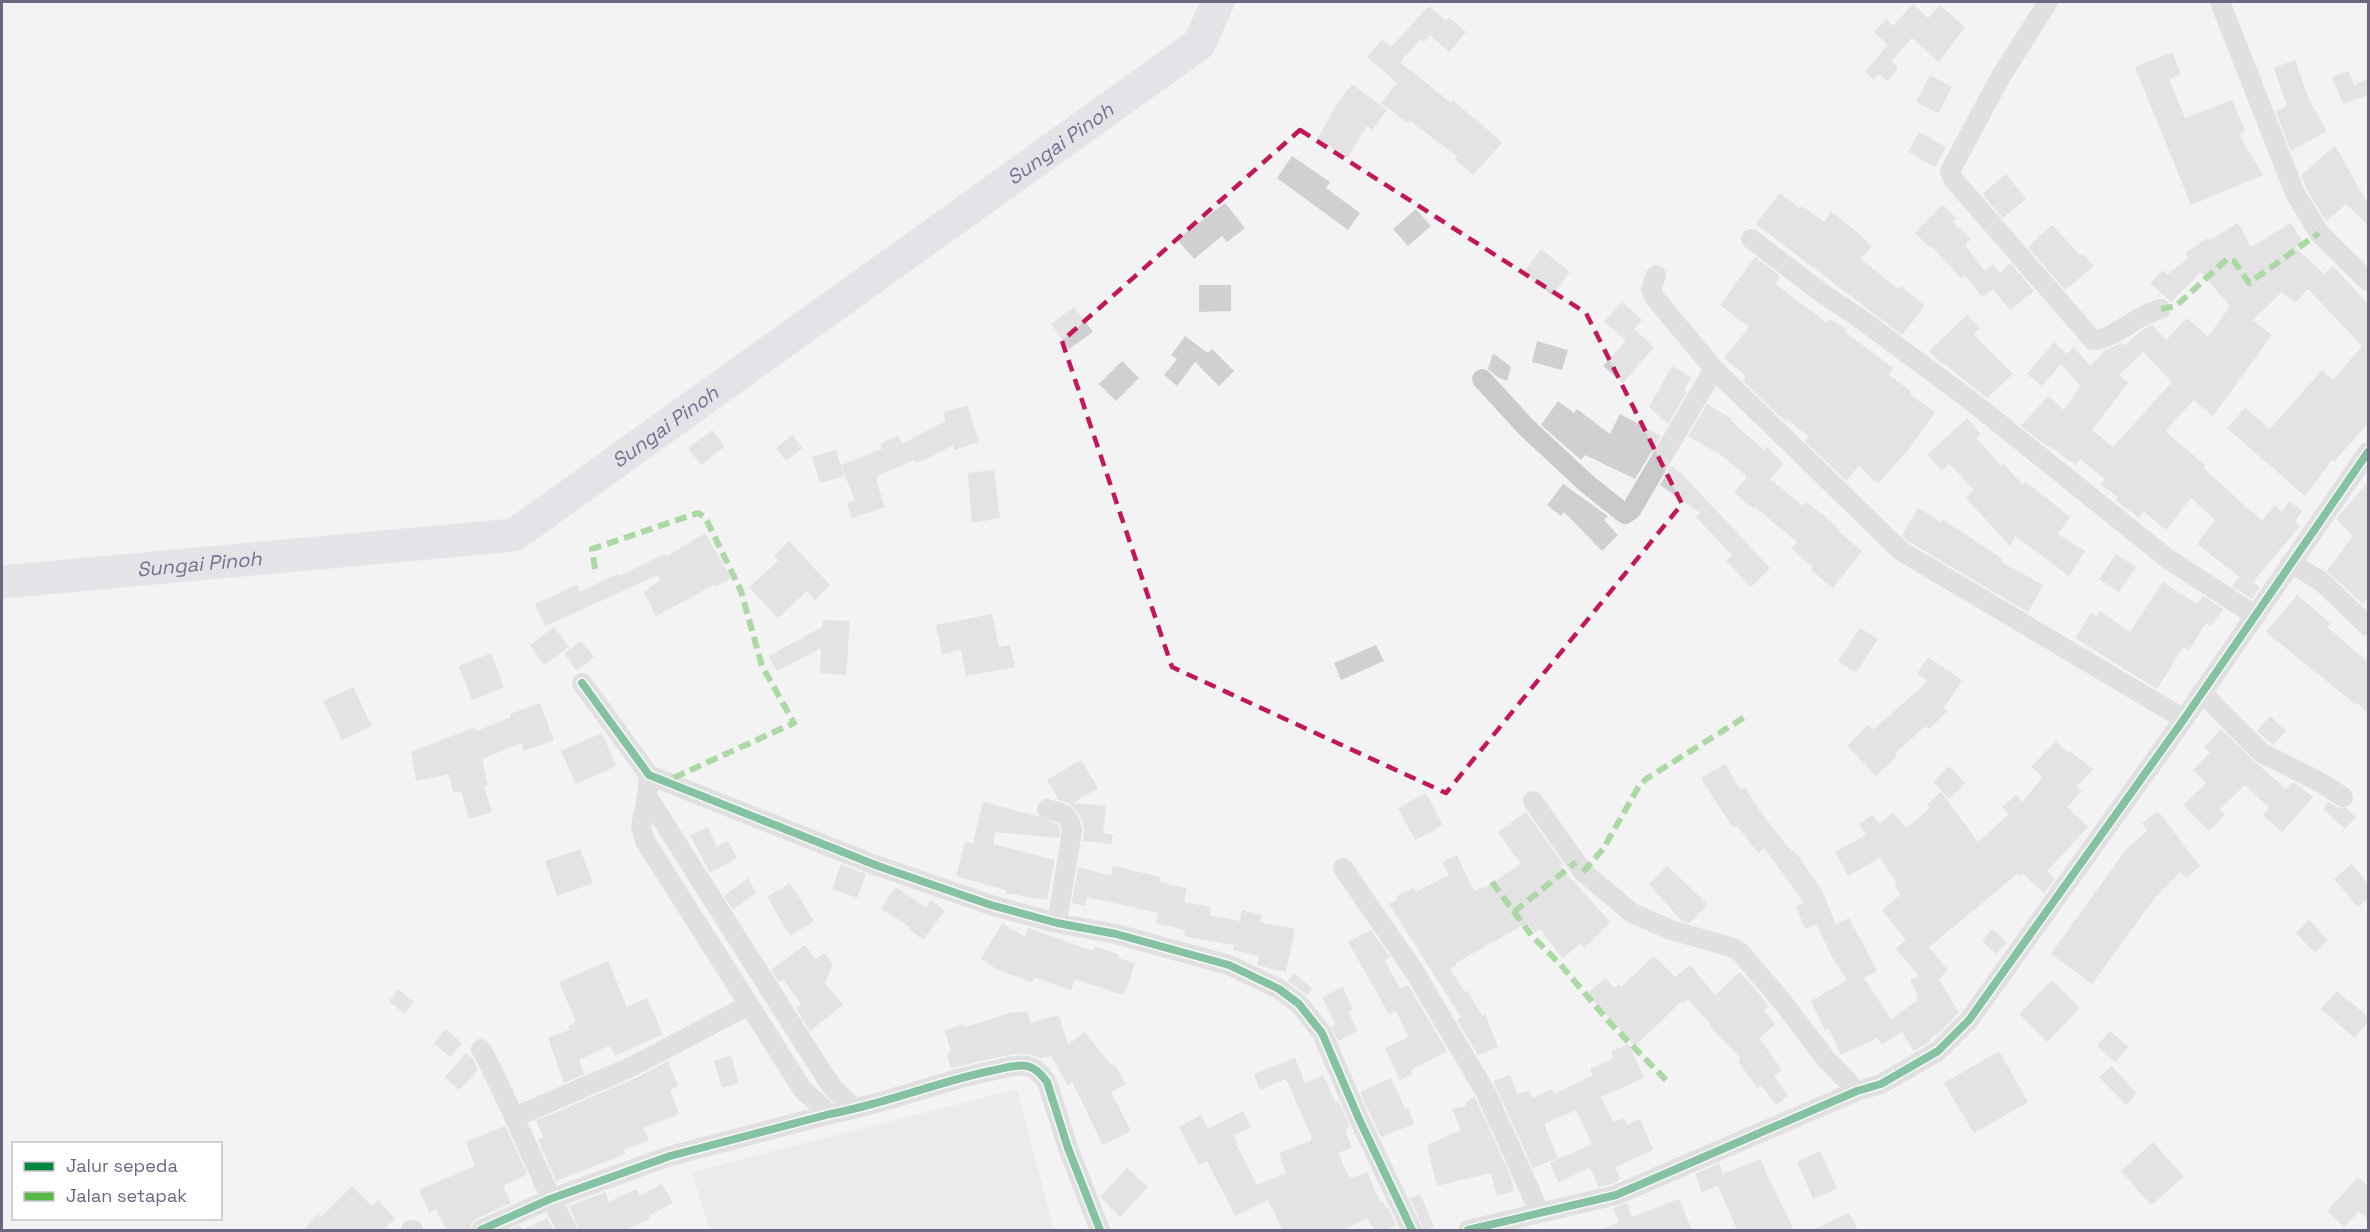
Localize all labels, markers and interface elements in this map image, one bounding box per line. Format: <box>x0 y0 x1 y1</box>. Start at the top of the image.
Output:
water label: Sungai Pinoh <box>1002 96 1119 191</box>
water label: Sungai Pinoh <box>607 379 724 474</box>
water label: Sungai Pinoh <box>136 545 263 583</box>
legend <box>12 1142 222 1220</box>
text: Jalur sepeda <box>66 1154 178 1177</box>
text: Jalan setapak <box>66 1184 187 1207</box>

